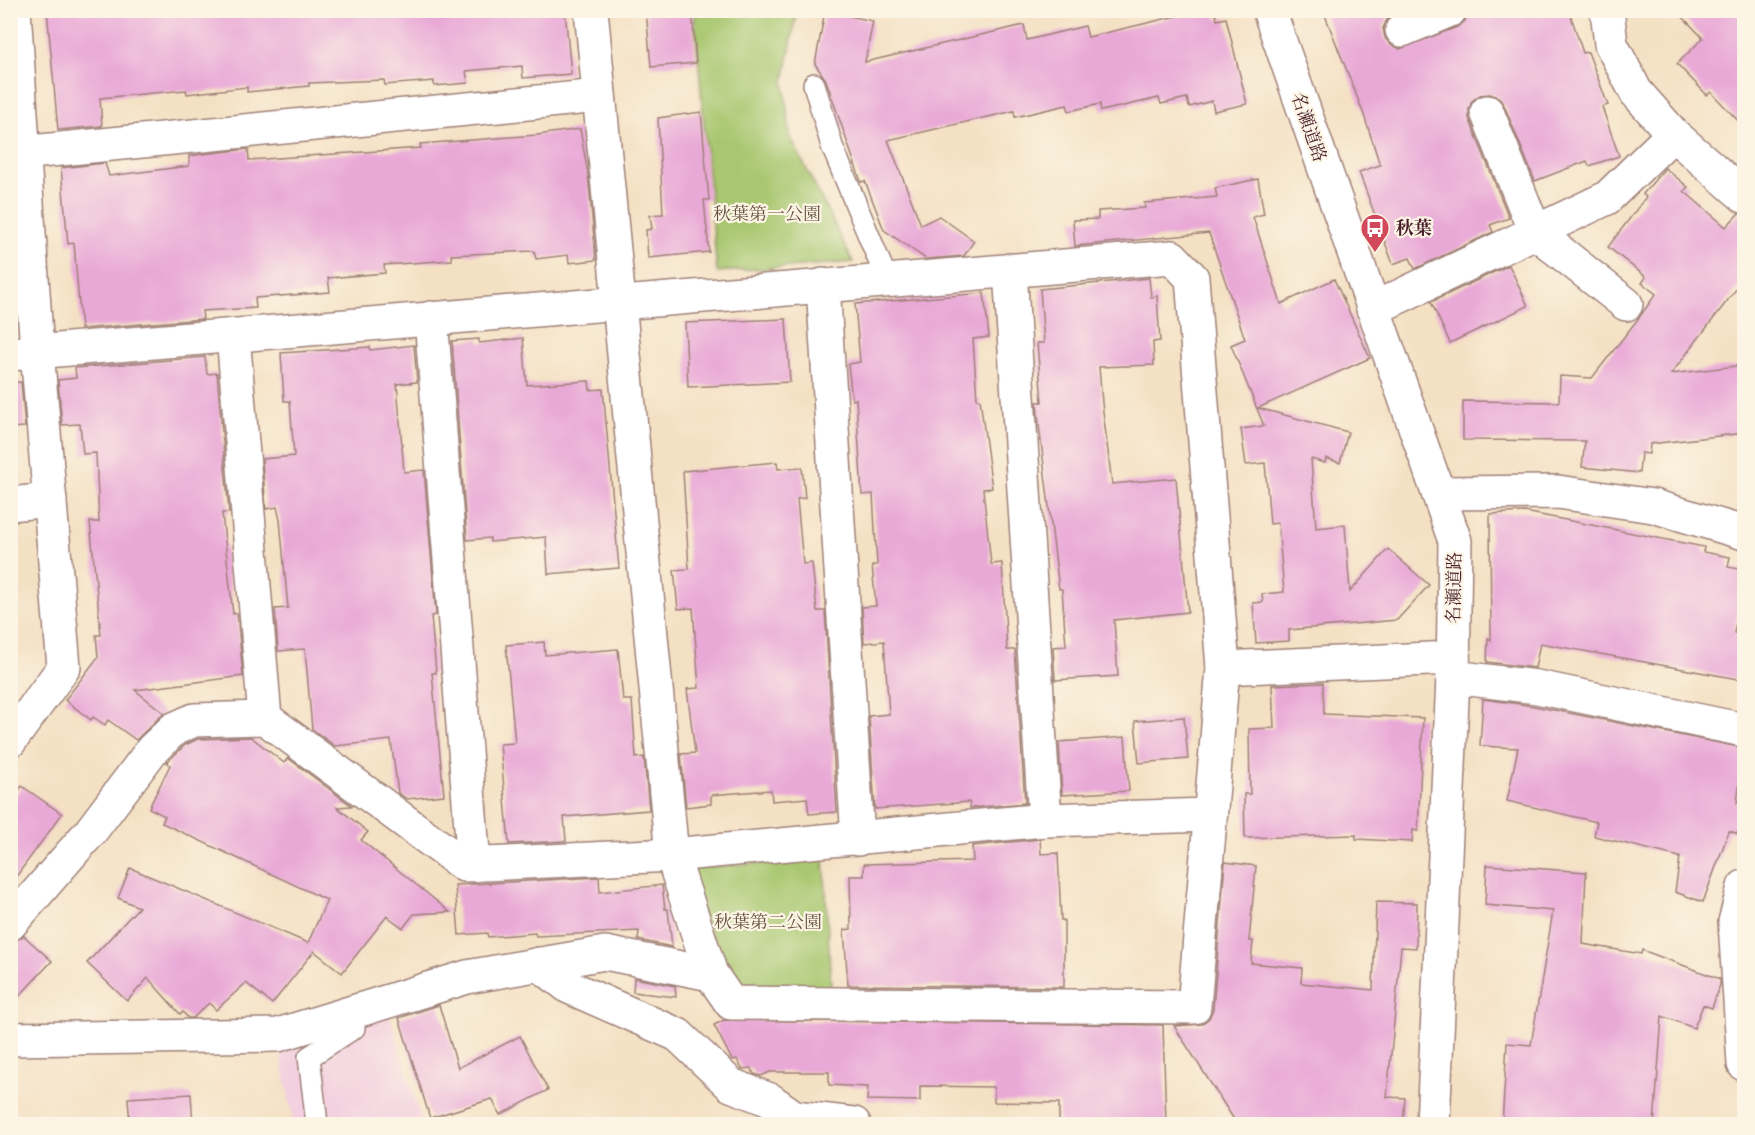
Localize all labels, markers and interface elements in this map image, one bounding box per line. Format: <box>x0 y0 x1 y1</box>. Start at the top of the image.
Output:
street label: 名瀬道路 <box>1287 89 1331 165</box>
park label: 秋葉第一公園 <box>713 203 821 225</box>
bus stop icon: 秋葉 <box>1359 212 1391 254</box>
place label: 秋葉 <box>1396 217 1432 239</box>
street label: 名瀬道路 <box>1442 552 1466 624</box>
park label: 秋葉第二公園 <box>714 911 822 933</box>

